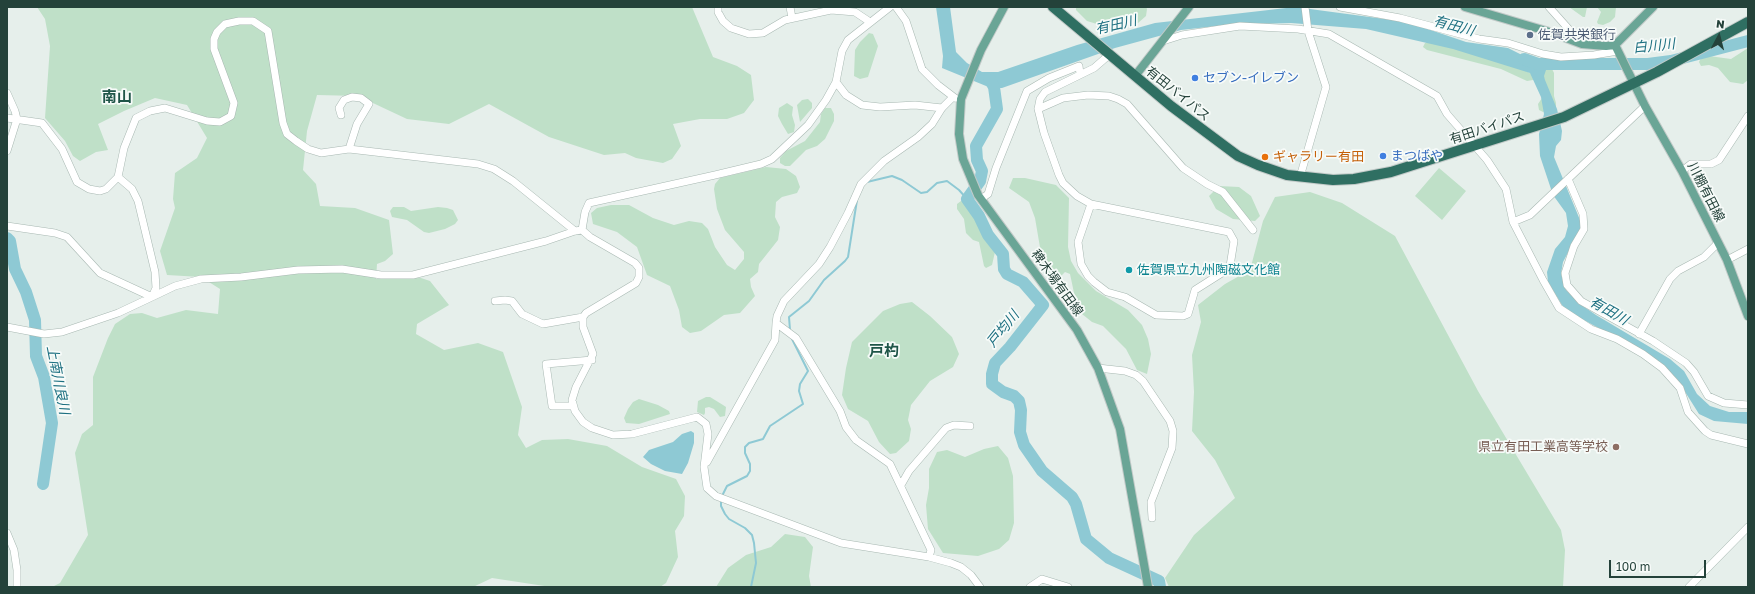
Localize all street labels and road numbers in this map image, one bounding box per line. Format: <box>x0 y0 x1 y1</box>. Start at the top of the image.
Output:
street label: 有田バイパス <box>1143 63 1213 125</box>
street label: 有田バイパス <box>1447 109 1527 147</box>
street label: 川棚有田線 <box>1684 160 1728 224</box>
street label: 稗木場有田線 <box>1028 247 1086 319</box>

